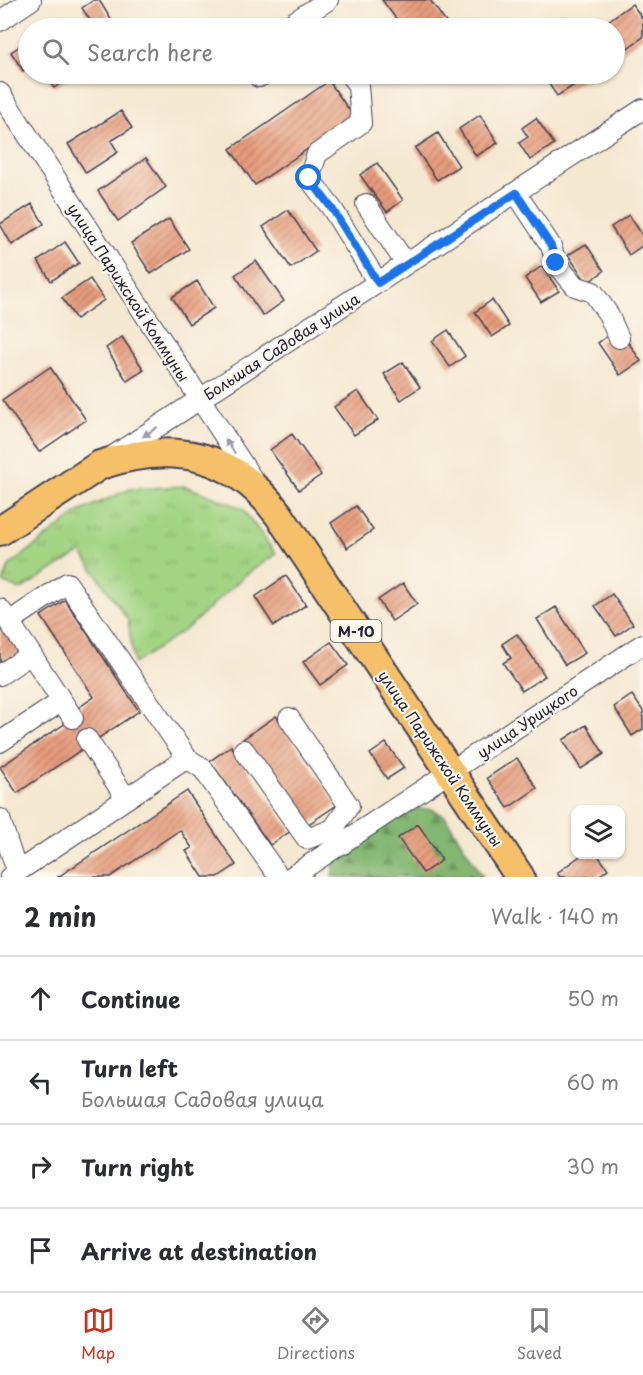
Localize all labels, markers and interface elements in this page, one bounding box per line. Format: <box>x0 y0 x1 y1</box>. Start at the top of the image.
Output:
search box <box>18 18 625 84</box>
icon: search <box>39 35 72 68</box>
text: Search here <box>87 35 213 68</box>
route start <box>295 164 321 190</box>
street label: улица Парижской Коммуны <box>63 198 195 386</box>
route end <box>542 249 568 275</box>
street label: Большая Садовая улица <box>198 286 364 405</box>
one-way arrow <box>142 427 158 438</box>
one-way arrow <box>224 437 235 454</box>
road number: М-10 <box>330 620 382 642</box>
street label: улица Парижской Коммуны <box>373 665 509 851</box>
street label: улица Урицкого <box>472 679 582 763</box>
map controls <box>571 805 625 859</box>
button: layers <box>571 805 625 859</box>
text: 2 min <box>24 897 97 936</box>
text: Walk · 140 m <box>491 901 619 931</box>
icon: ahead <box>24 982 57 1015</box>
text: Continue <box>81 982 180 1015</box>
text: 50 m <box>567 983 619 1013</box>
text: Turn left <box>81 1051 178 1084</box>
icon: left <box>24 1066 57 1099</box>
text: 60 m <box>567 1067 619 1097</box>
text: Большая Садовая улица <box>81 1084 324 1114</box>
icon: right <box>24 1150 57 1183</box>
text: Turn right <box>81 1150 194 1183</box>
text: 30 m <box>566 1151 619 1181</box>
icon: arrive <box>24 1234 57 1267</box>
text: Arrive at destination <box>81 1234 317 1267</box>
tab: Map <box>81 1304 115 1364</box>
tab: Directions <box>277 1304 355 1364</box>
tab: Saved <box>517 1304 562 1364</box>

